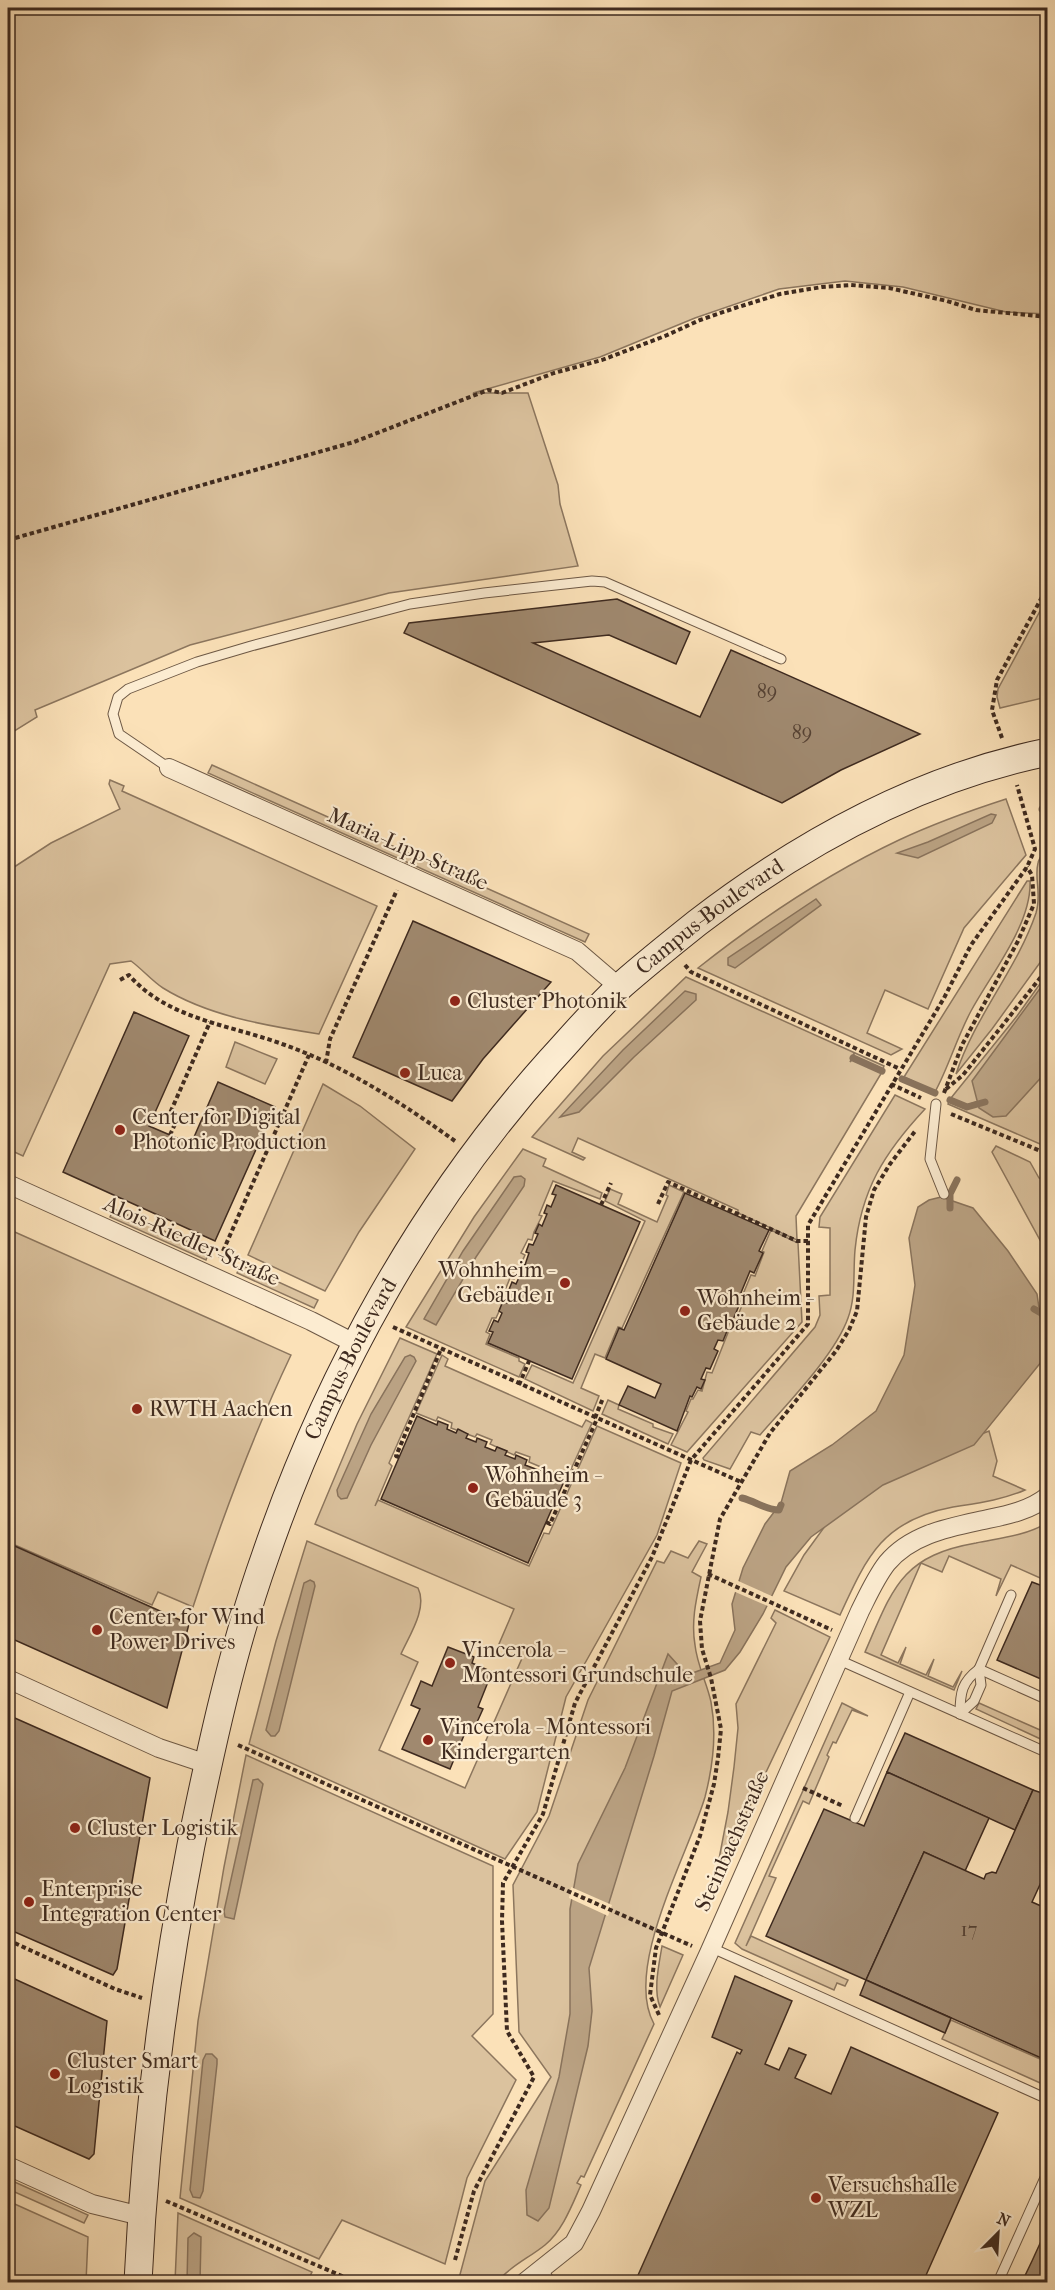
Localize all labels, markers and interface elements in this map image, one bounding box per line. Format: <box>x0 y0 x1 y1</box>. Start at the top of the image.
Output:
house number: 89 <box>757 680 777 703</box>
house number: 89 <box>792 721 812 744</box>
street label: Maria-Lipp-Straße <box>324 802 492 896</box>
street label: Campus-Boulevard <box>631 853 789 980</box>
place label: Cluster Photonik <box>467 988 628 1014</box>
marker: Cluster Photonik <box>448 994 462 1008</box>
place label: Luca <box>417 1060 463 1086</box>
marker: Luca <box>398 1066 412 1080</box>
place label: Center for Digital Photonic Production <box>132 1104 327 1155</box>
marker: Center for Digital Photonic Production <box>113 1123 127 1137</box>
street label: Alois-Riedler-Straße <box>99 1190 284 1292</box>
place label: Wohnheim - Gebäude 1 <box>437 1257 556 1308</box>
street label: Campus-Boulevard <box>299 1273 403 1444</box>
marker: Wohnheim - Gebäude 1 <box>558 1276 572 1290</box>
place label: Wohnheim - Gebäude 2 <box>696 1285 815 1336</box>
marker: Wohnheim - Gebäude 2 <box>678 1304 692 1318</box>
place label: RWTH Aachen <box>149 1396 293 1422</box>
marker: RWTH Aachen <box>130 1402 144 1416</box>
place label: Wohnheim - Gebäude 3 <box>484 1462 603 1513</box>
marker: Wohnheim - Gebäude 3 <box>466 1481 480 1495</box>
place label: Center for Wind Power Drives <box>109 1604 266 1655</box>
marker: Center for Wind Power Drives <box>90 1623 104 1637</box>
place label: Vincerola - Montessori Grundschule <box>461 1637 693 1688</box>
marker: Vincerola - Montessori Grundschule <box>443 1656 457 1670</box>
place label: Vincerola - Montessori Kindergarten <box>439 1714 651 1765</box>
marker: Vincerola - Montessori Kindergarten <box>421 1733 435 1747</box>
street label: Steinbachstraße <box>689 1766 775 1915</box>
place label: Cluster Logistik <box>87 1815 239 1841</box>
marker: Cluster Logistik <box>68 1821 82 1835</box>
place label: Enterprise Integration Center <box>41 1876 222 1927</box>
marker: Enterprise Integration Center <box>22 1895 36 1909</box>
house number: 17 <box>961 1918 978 1941</box>
place label: Cluster Smart Logistik <box>67 2048 198 2099</box>
marker: Cluster Smart Logistik <box>48 2067 62 2081</box>
place label: Versuchshalle WZL <box>827 2172 957 2223</box>
marker: Versuchshalle WZL <box>809 2191 823 2205</box>
north arrow <box>968 2203 1028 2263</box>
text: N <box>994 2209 1014 2231</box>

